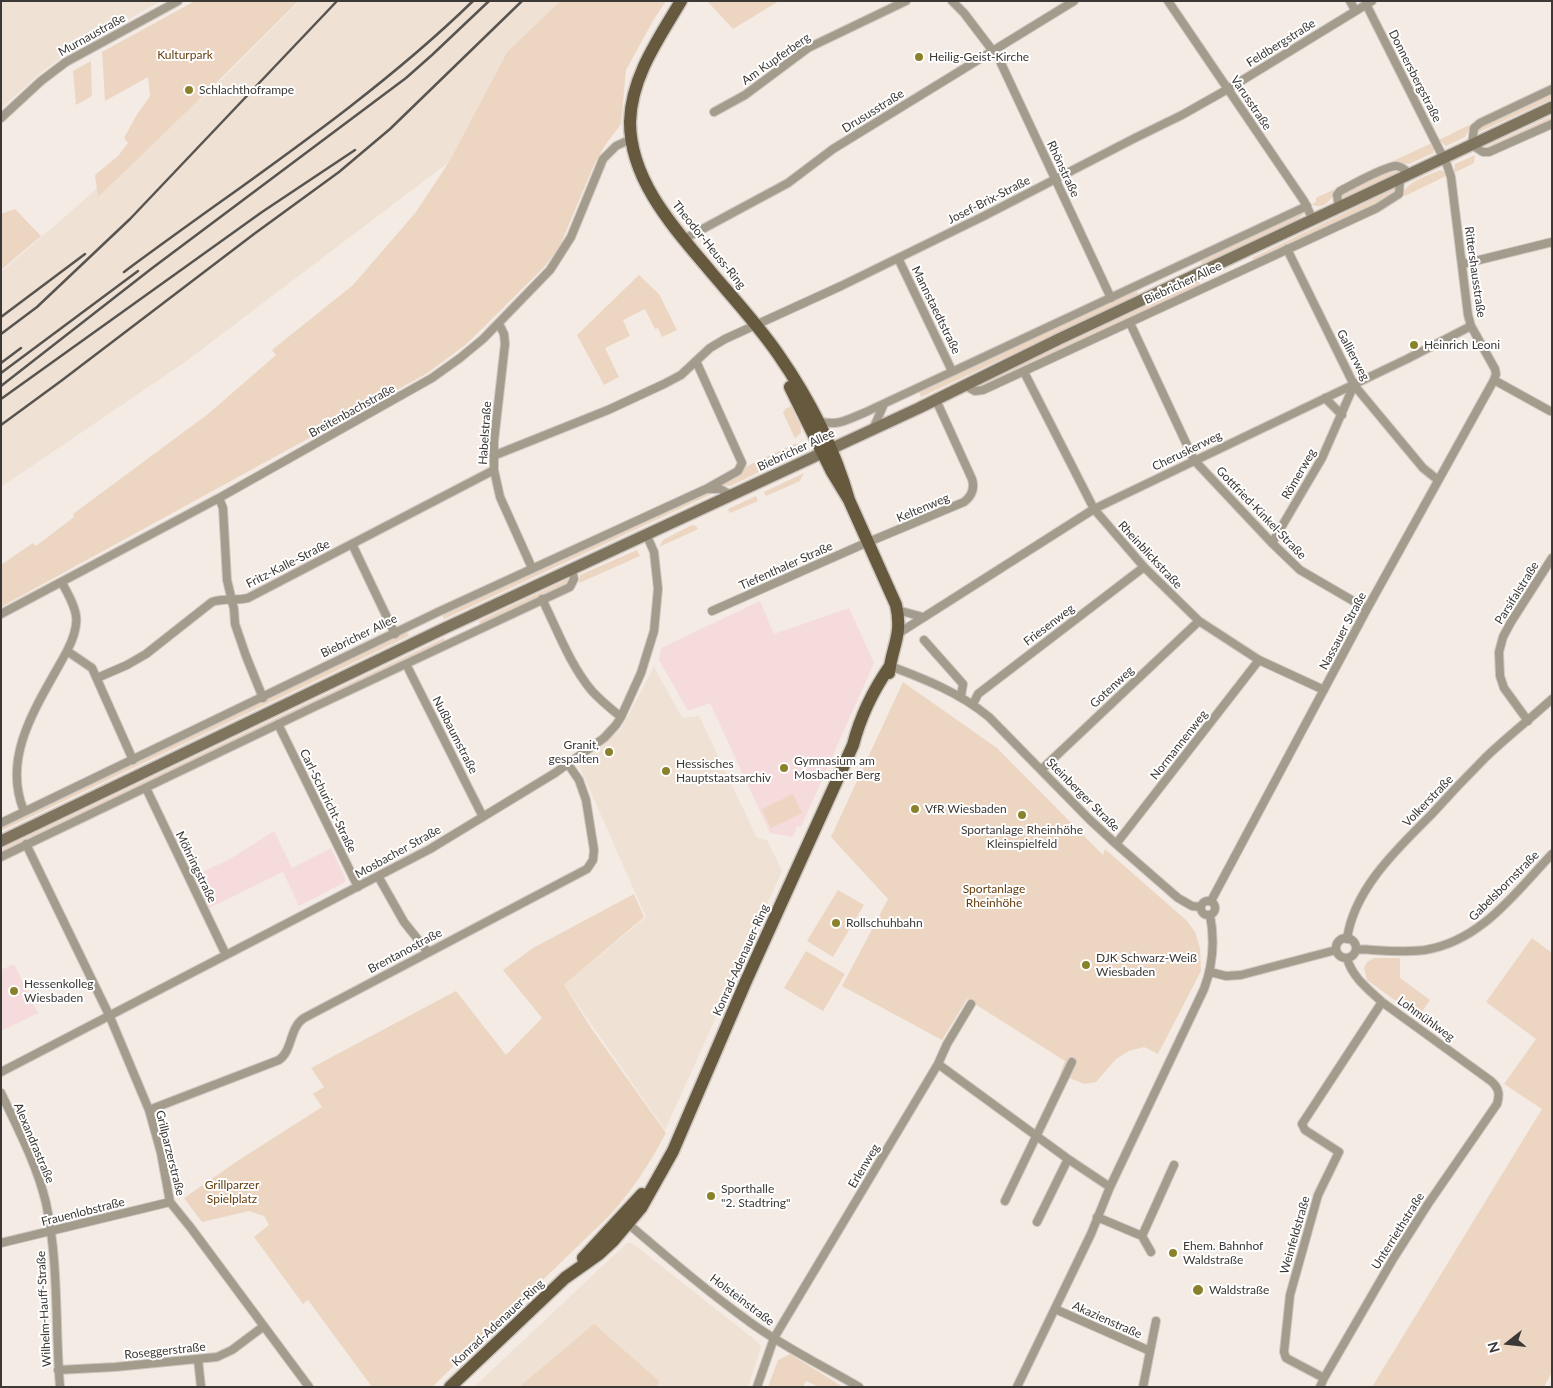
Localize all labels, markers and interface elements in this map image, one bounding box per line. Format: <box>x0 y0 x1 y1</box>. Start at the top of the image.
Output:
street label: Murnaustraße <box>56 11 128 59</box>
street label: Feldbergstraße <box>1244 16 1318 70</box>
street label: Donnersbergstraße <box>1386 27 1444 125</box>
street label: Am Kupferberg <box>739 30 813 88</box>
park label: Kulturpark <box>157 48 213 62</box>
place label: Heilig-Geist-Kirche <box>929 50 1029 64</box>
marker: Heilig-Geist-Kirche <box>913 51 925 63</box>
street label: Varusstraße <box>1228 73 1274 133</box>
place label: Schlachthoframpe <box>199 83 294 97</box>
marker: Schlachthoframpe <box>183 84 195 96</box>
street label: Drususstraße <box>839 86 907 136</box>
street label: Rhönstraße <box>1044 138 1082 200</box>
street label: Josef-Brix-Straße <box>945 173 1033 227</box>
street label: Theodor-Heuss-Ring <box>669 198 749 292</box>
street label: Rittershausstraße <box>1461 225 1489 319</box>
street label: Biebricher Allee <box>1142 259 1224 307</box>
street label: Mannstaedtstraße <box>908 264 964 356</box>
street label: Gallierweg <box>1334 327 1372 383</box>
place label: Heinrich Leoni <box>1424 338 1500 352</box>
marker: Heinrich Leoni <box>1408 339 1420 351</box>
street label: Breitenbachstraße <box>306 381 398 441</box>
street label: Habelstraße <box>476 401 494 465</box>
street label: Biebricher Allee <box>755 426 837 474</box>
street label: Cheruskerweg <box>1150 428 1224 474</box>
street label: Römerweg <box>1279 446 1319 502</box>
street label: Gottfried-Kinkel-Straße <box>1213 464 1309 562</box>
street label: Keltenweg <box>894 490 952 526</box>
street label: Rheinblickstraße <box>1115 518 1185 592</box>
street label: Fritz-Kalle-Straße <box>244 537 332 591</box>
street label: Tiefenthaler Straße <box>737 539 835 593</box>
street label: Parsifalstraße <box>1492 559 1542 627</box>
street label: Nassauer Straße <box>1316 590 1370 672</box>
street label: Friesenweg <box>1021 601 1077 649</box>
street label: Biebricher Allee <box>318 611 400 661</box>
street label: Gotenweg <box>1087 663 1137 711</box>
street label: Nußbaumstraße <box>429 694 481 776</box>
street label: Normannenweg <box>1147 707 1211 783</box>
place label: Granit, gespalten <box>548 738 599 766</box>
marker: Granit, gespalten <box>603 746 615 758</box>
street label: Carl-Schuricht-Straße <box>297 747 359 855</box>
place label: Gymnasium am Mosbacher Berg <box>794 754 880 782</box>
street label: Steinberger Straße <box>1043 755 1123 835</box>
place label: Hessisches Hauptstaatsarchiv <box>676 757 771 785</box>
marker: Gymnasium am Mosbacher Berg <box>778 762 790 774</box>
marker: Hessisches Hauptstaatsarchiv <box>660 765 672 777</box>
street label: Volkerstraße <box>1400 772 1456 830</box>
place label: VfR Wiesbaden <box>925 802 1007 816</box>
marker: VfR Wiesbaden <box>909 803 921 815</box>
marker: Sportanlage Rheinhöhe Kleinspielfeld <box>1016 809 1028 821</box>
street label: Mosbacher Straße <box>353 822 443 882</box>
place label: Sportanlage Rheinhöhe Kleinspielfeld <box>961 823 1083 851</box>
street label: Möhringstraße <box>173 829 219 905</box>
street label: Gabelsbornstraße <box>1466 848 1542 924</box>
park label: Sportanlage Rheinhöhe <box>963 882 1025 910</box>
street label: Konrad-Adenauer-Ring <box>710 902 772 1018</box>
place label: Rollschuhbahn <box>846 916 923 930</box>
marker: Rollschuhbahn <box>830 917 842 929</box>
street label: Brentanostraße <box>366 926 444 976</box>
place label: DJK Schwarz-Weiß Wiesbaden <box>1096 951 1197 979</box>
marker: DJK Schwarz-Weiß Wiesbaden <box>1080 959 1092 971</box>
place label: Hessenkolleg Wiesbaden <box>24 977 94 1005</box>
marker: Hessenkolleg Wiesbaden <box>8 985 20 997</box>
street label: Lohmühlweg <box>1395 993 1457 1045</box>
street label: Alexandrastraße <box>11 1101 57 1185</box>
street label: Grillparzerstraße <box>152 1109 188 1197</box>
street label: Erlenweg <box>845 1141 883 1191</box>
park label: Grillparzer Spielplatz <box>205 1178 259 1206</box>
place label: Sporthalle "2. Stadtring" <box>721 1182 790 1210</box>
marker: Sporthalle "2. Stadtring" <box>705 1190 717 1202</box>
street label: Unterriethstraße <box>1369 1190 1427 1272</box>
street label: Weinfeldstraße <box>1277 1194 1313 1276</box>
street label: Frauenlobstraße <box>40 1195 126 1229</box>
place label: Ehem. Bahnhof Waldstraße <box>1183 1239 1263 1267</box>
marker: Ehem. Bahnhof Waldstraße <box>1167 1247 1179 1259</box>
street label: Wilhelm-Hauff-Straße <box>34 1251 54 1367</box>
street label: Holsteinstraße <box>707 1271 777 1329</box>
street label: Konrad-Adenauer-Ring <box>449 1276 547 1370</box>
marker: Waldstraße <box>1191 1283 1205 1297</box>
place label: Waldstraße <box>1209 1283 1269 1297</box>
street label: Akazienstraße <box>1070 1298 1144 1342</box>
north arrow <box>1483 1318 1533 1368</box>
street label: Roseggerstraße <box>124 1340 206 1362</box>
text: N <box>1483 1340 1503 1355</box>

